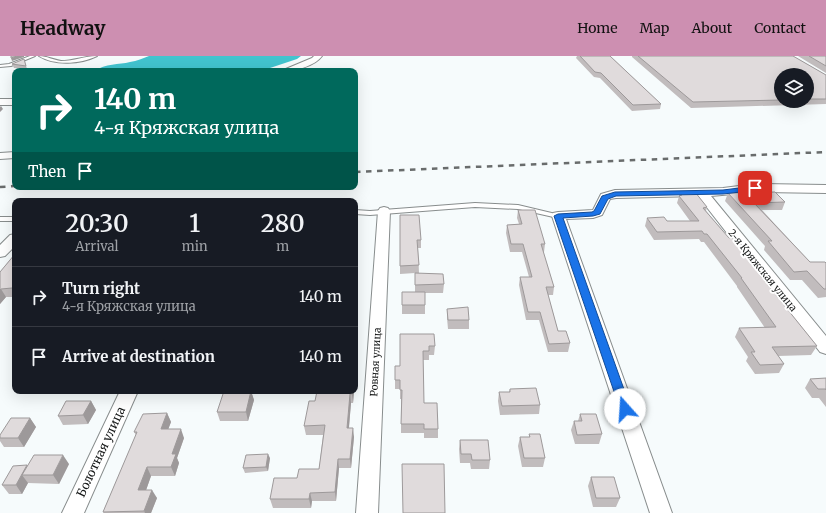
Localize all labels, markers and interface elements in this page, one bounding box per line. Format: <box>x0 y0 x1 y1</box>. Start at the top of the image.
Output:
text: Headway <box>20 16 106 40</box>
text: Home <box>577 19 618 37</box>
text: Map <box>640 19 669 37</box>
text: About <box>691 19 732 37</box>
text: Contact <box>754 19 806 37</box>
map controls <box>774 68 814 108</box>
button: layers <box>774 68 814 108</box>
text: 140 m <box>94 81 176 117</box>
icon: right <box>28 84 80 136</box>
text: 4-я Кряжская улица <box>94 116 279 139</box>
icon: arrive <box>74 160 96 182</box>
text: Then <box>28 162 66 181</box>
pin <box>738 171 772 205</box>
icon: arrive <box>744 177 766 199</box>
text: 20:30 <box>65 208 129 239</box>
text: 1 <box>189 208 200 239</box>
text: 280 <box>261 208 305 239</box>
street label: 2-я Кряжская улица <box>725 227 800 315</box>
text: Arrival <box>75 238 119 255</box>
text: min <box>182 238 208 255</box>
text: m <box>276 238 289 255</box>
text: Turn right <box>62 279 140 298</box>
icon: right <box>28 286 50 308</box>
text: 140 m <box>299 287 342 306</box>
text: 4-я Кряжская улица <box>62 298 196 315</box>
street label: Ровная улица <box>367 327 384 397</box>
icon: arrive <box>28 346 50 368</box>
text: Arrive at destination <box>62 347 215 366</box>
text: 140 m <box>299 347 342 366</box>
position arrow <box>604 388 646 430</box>
street label: Болотная улица <box>73 404 128 499</box>

